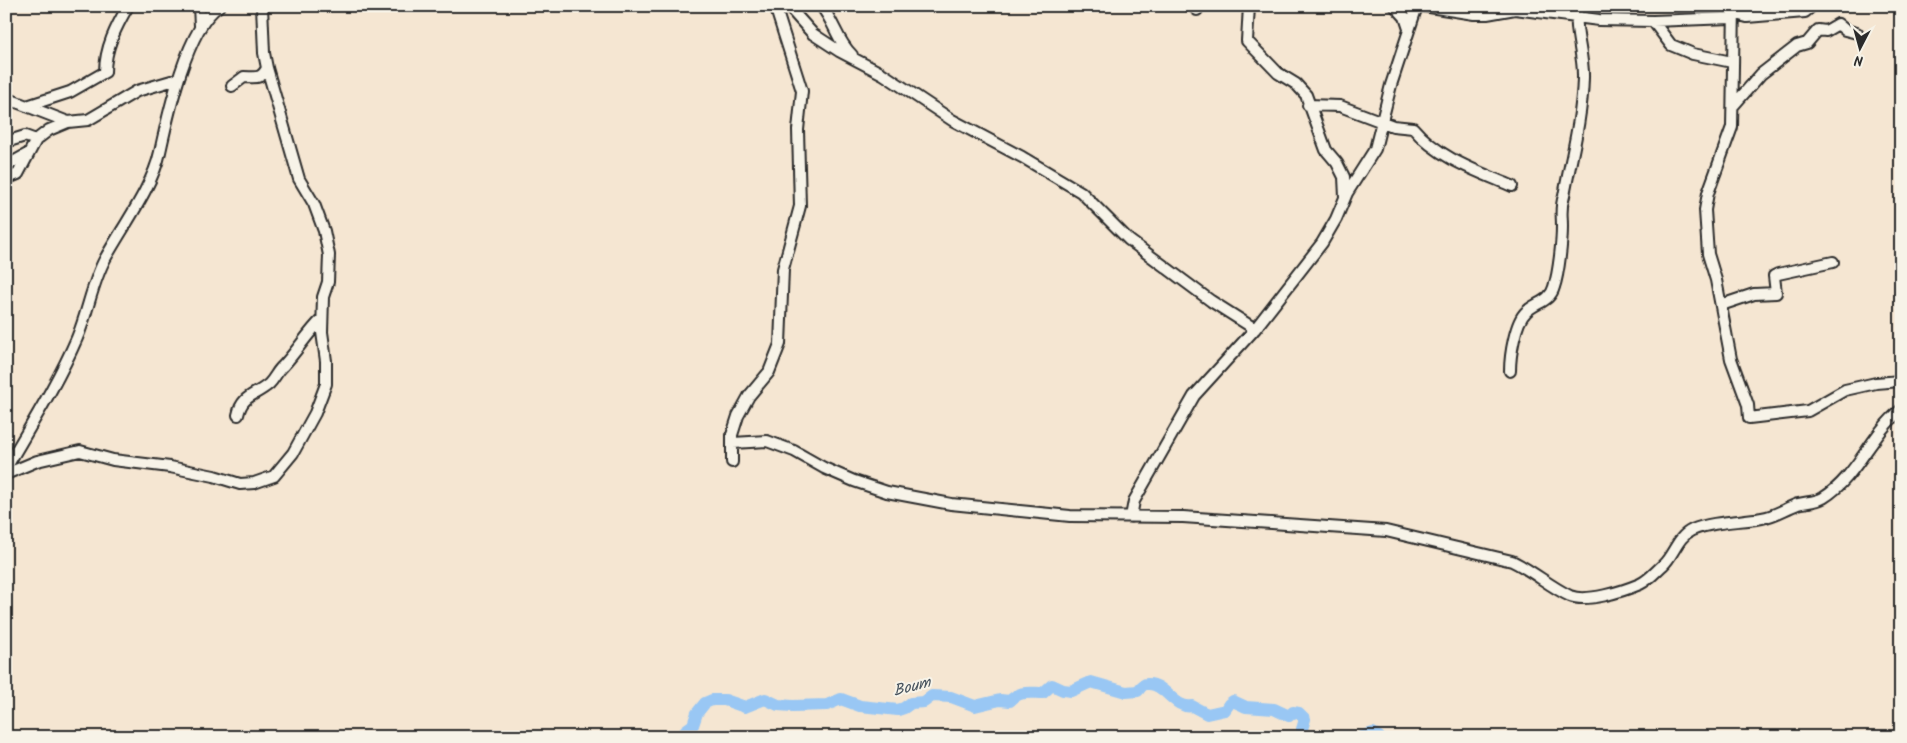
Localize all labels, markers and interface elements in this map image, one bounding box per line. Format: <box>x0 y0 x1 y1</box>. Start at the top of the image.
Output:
north arrow <box>1834 22 1884 72</box>
text: N <box>1853 49 1864 71</box>
water label: Boum <box>891 670 935 704</box>

